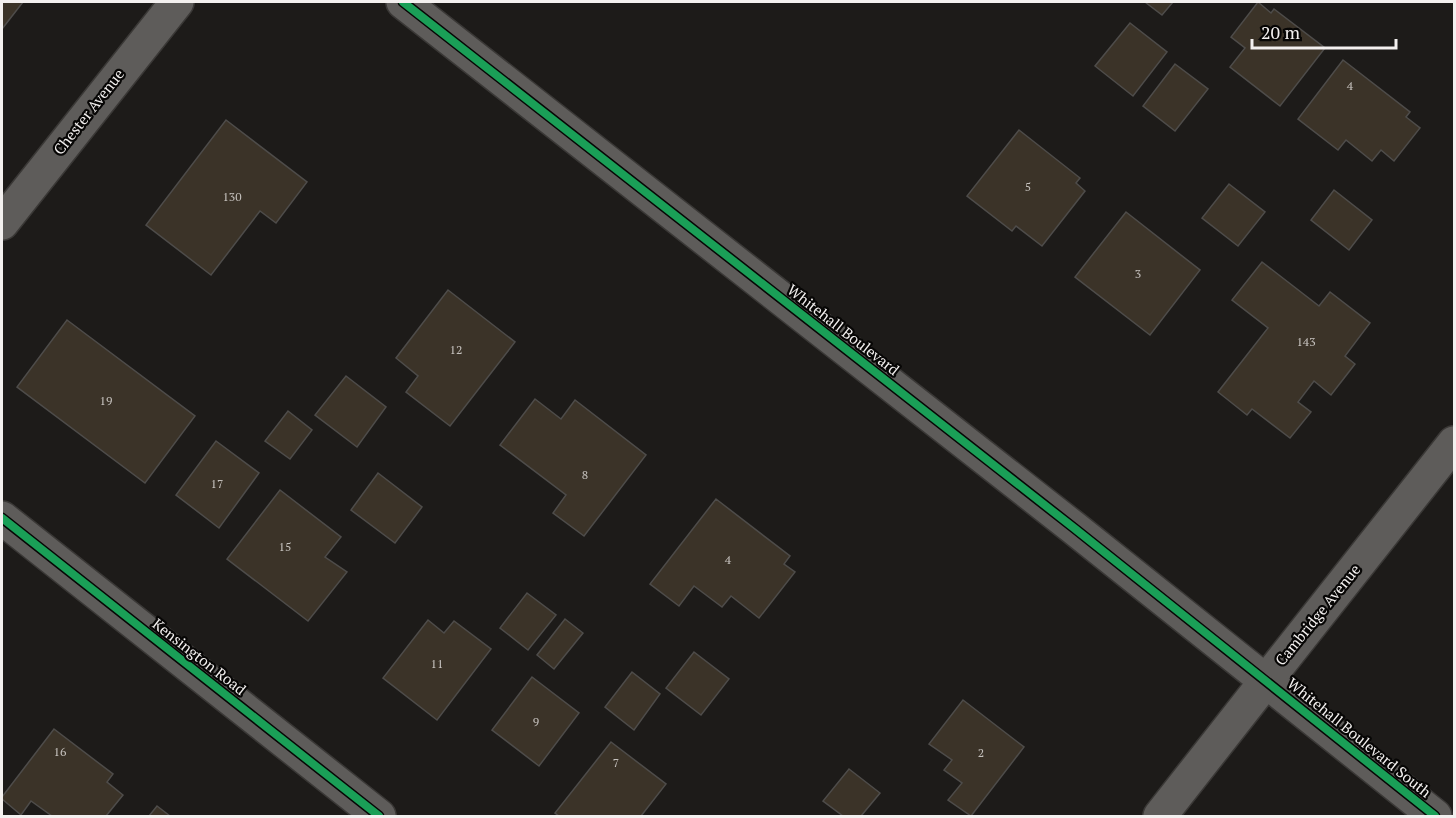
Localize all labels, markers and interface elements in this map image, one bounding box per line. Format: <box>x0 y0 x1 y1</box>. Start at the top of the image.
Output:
scale bar <box>1252 12 1396 50</box>
text: 20 m <box>1261 20 1301 44</box>
street label: Chester Avenue <box>48 64 128 158</box>
house number: 4 <box>1347 78 1354 93</box>
house number: 5 <box>1025 179 1031 194</box>
house number: 130 <box>222 189 242 204</box>
house number: 3 <box>1135 266 1141 281</box>
street label: Whitehall Boulevard <box>784 279 904 379</box>
house number: 143 <box>1296 334 1316 349</box>
house number: 12 <box>450 342 462 357</box>
house number: 19 <box>100 393 112 408</box>
house number: 8 <box>582 467 588 482</box>
house number: 17 <box>211 476 223 491</box>
house number: 15 <box>279 539 291 554</box>
house number: 4 <box>725 552 732 567</box>
street label: Cambridge Avenue <box>1270 560 1364 669</box>
street label: Kensington Road <box>149 614 250 699</box>
house number: 11 <box>431 656 443 671</box>
street label: Whitehall Boulevard South <box>1284 673 1436 802</box>
house number: 9 <box>533 714 539 729</box>
house number: 16 <box>54 744 67 759</box>
house number: 2 <box>978 745 984 760</box>
house number: 7 <box>613 755 619 770</box>

